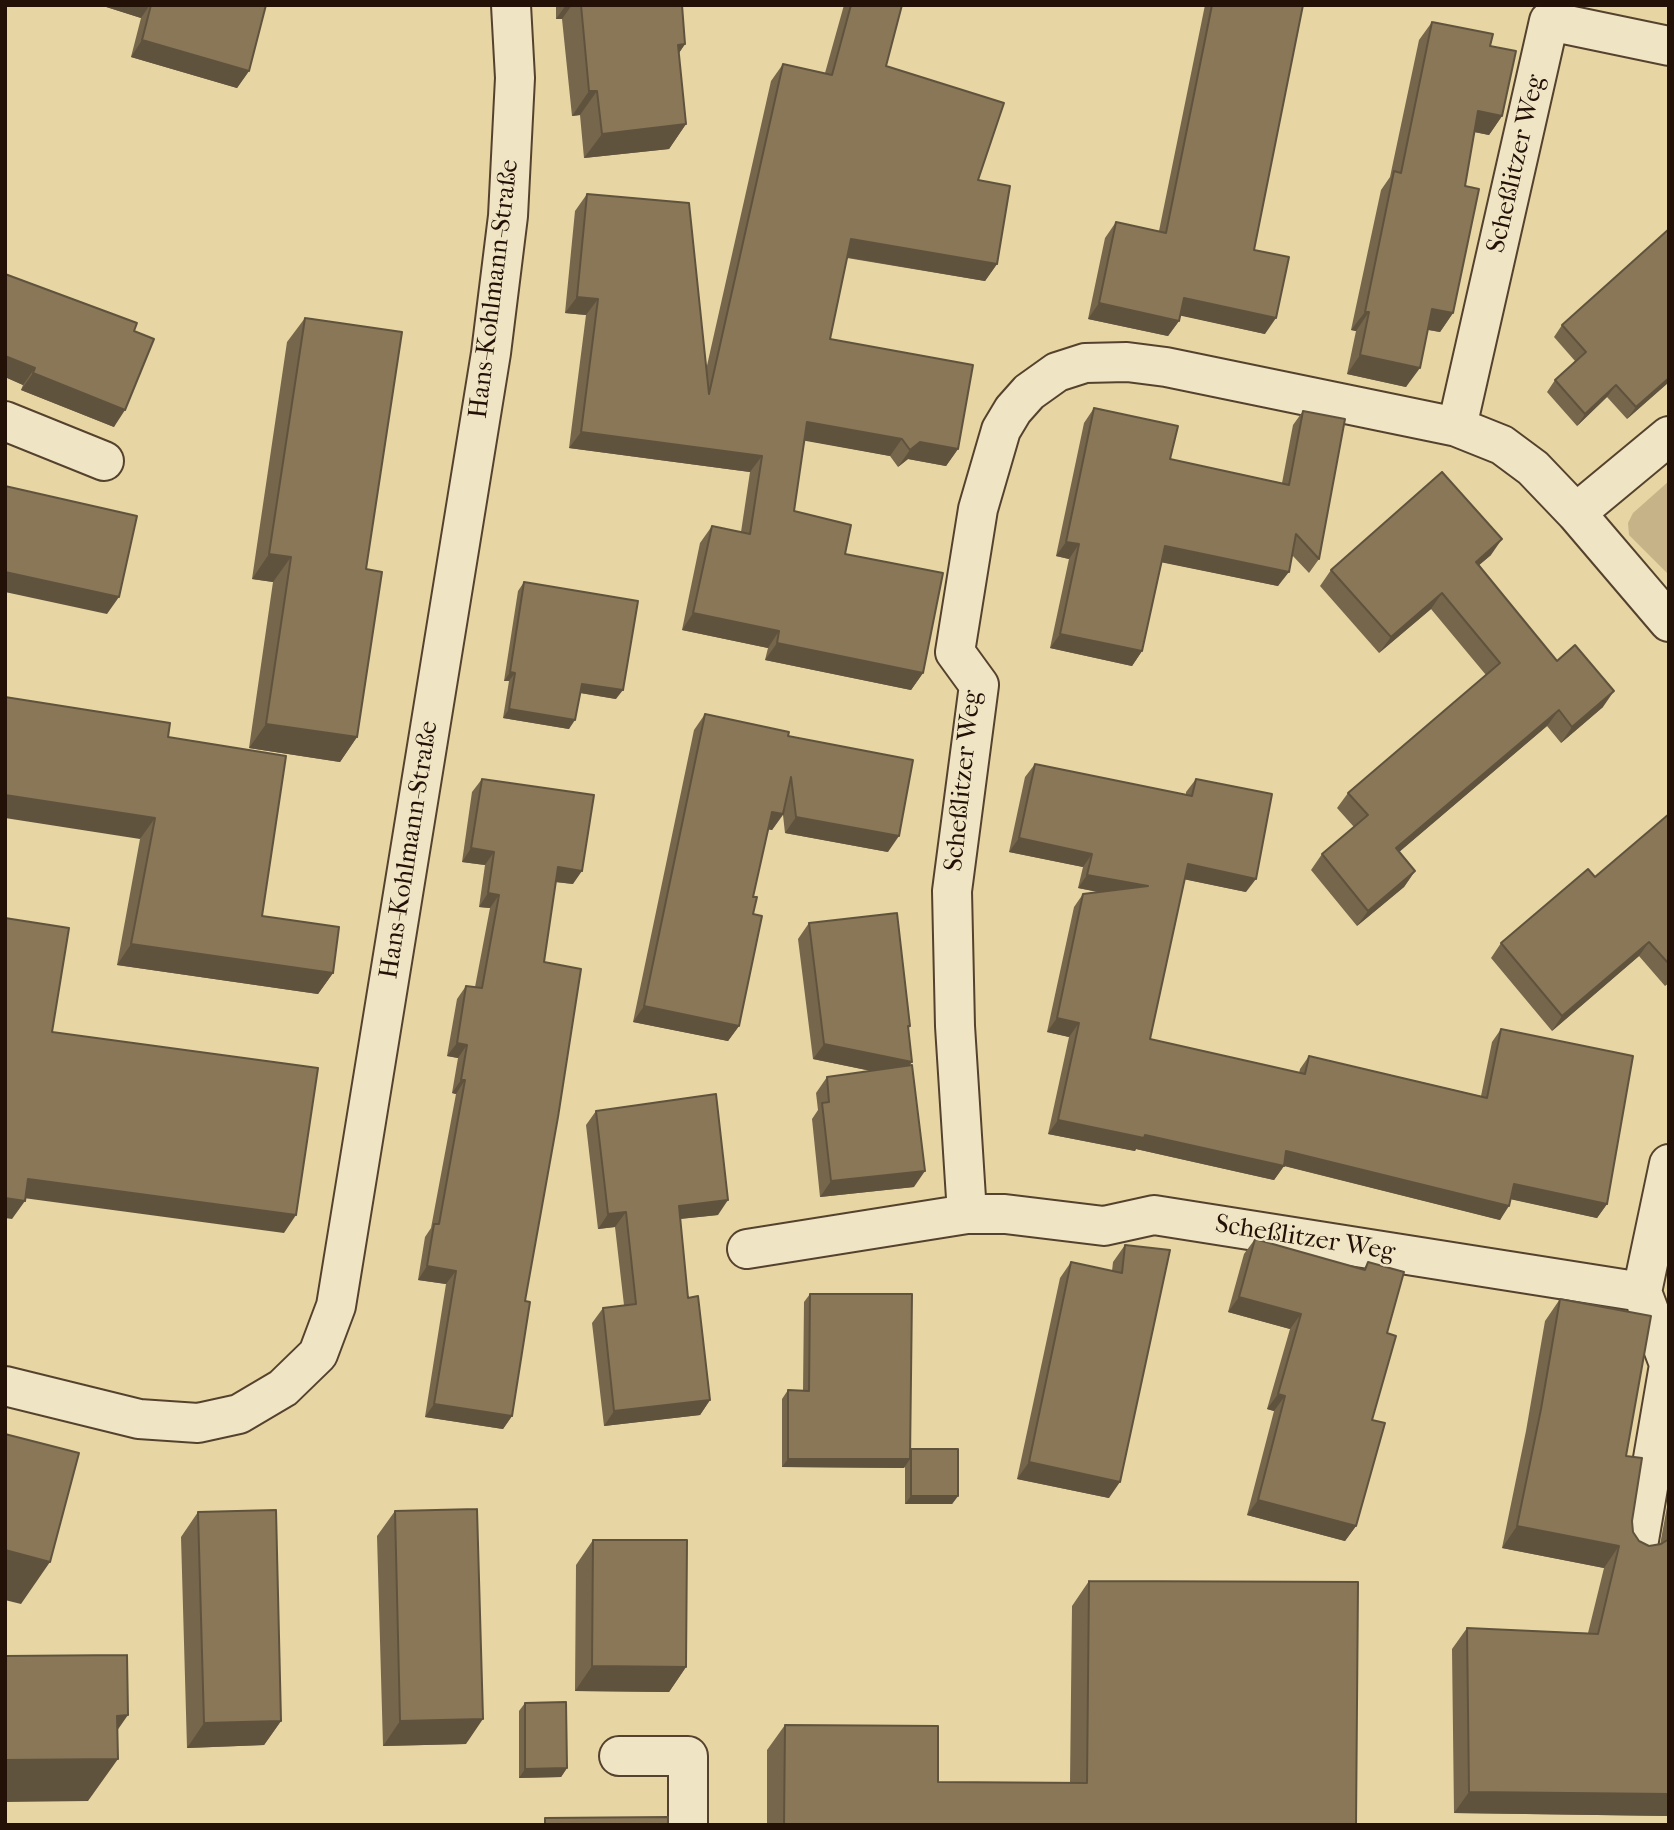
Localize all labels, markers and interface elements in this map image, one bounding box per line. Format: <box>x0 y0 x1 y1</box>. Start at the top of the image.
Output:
street label: Scheßlitzer Weg <box>1481 72 1553 256</box>
street label: Hans-Kohlmann-Straße <box>464 158 526 420</box>
street label: Scheßlitzer Weg <box>939 689 989 873</box>
street label: Hans-Kohlmann-Straße <box>374 719 446 981</box>
street label: Scheßlitzer Weg <box>1213 1209 1397 1269</box>

